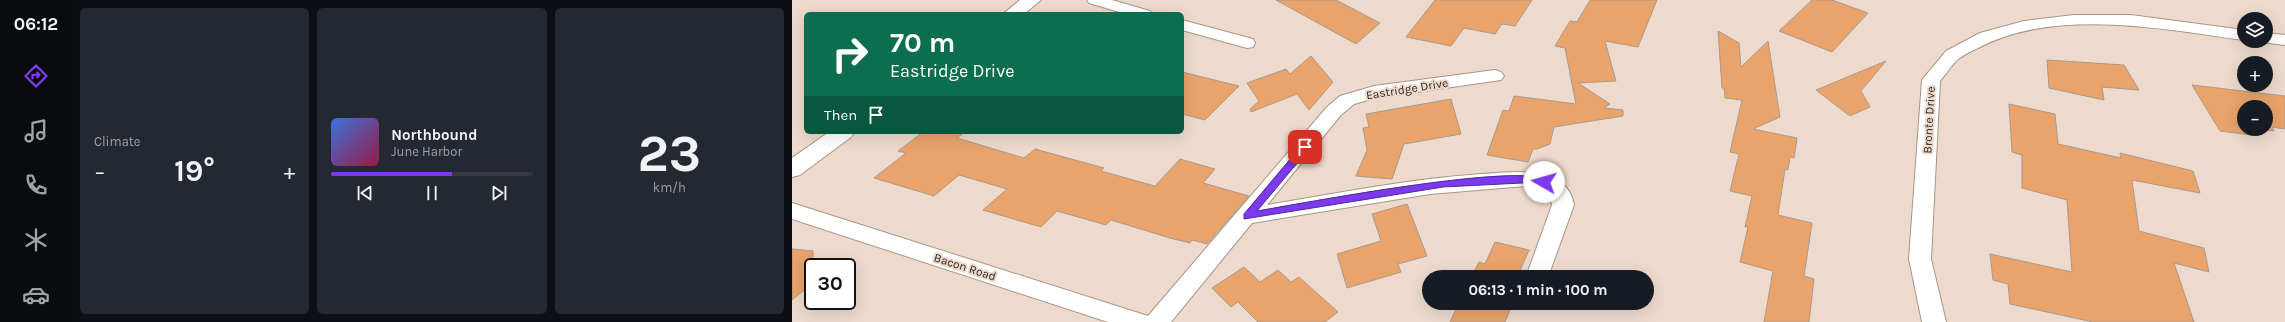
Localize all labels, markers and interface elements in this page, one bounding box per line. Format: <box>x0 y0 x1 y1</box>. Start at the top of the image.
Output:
map controls <box>2237 12 2273 136</box>
button: layers <box>2237 12 2273 48</box>
text: 06:12 <box>14 13 58 35</box>
text: 70 m <box>890 26 955 59</box>
icon: right <box>824 28 876 80</box>
button: + <box>2237 56 2273 92</box>
text: Eastridge Drive <box>890 60 1015 82</box>
icon: directions <box>22 62 50 90</box>
street label: Eastridge Drive <box>1365 76 1449 102</box>
street label: Bronte Drive <box>1920 86 1938 154</box>
button: − <box>2237 100 2273 136</box>
icon: arrive <box>865 104 887 126</box>
text: Then <box>824 106 857 124</box>
icon: music <box>22 117 50 145</box>
text: 23 <box>637 123 701 184</box>
text: Northbound <box>391 126 477 144</box>
pin <box>1288 130 1322 164</box>
text: Climate <box>94 134 140 149</box>
icon: arrive <box>1294 136 1316 158</box>
text: June Harbor <box>391 144 462 159</box>
text: 19° <box>174 153 215 189</box>
text: − <box>94 159 106 185</box>
text: + <box>284 159 295 185</box>
position arrow <box>1523 161 1565 203</box>
icon: phone <box>22 171 50 199</box>
text: km/h <box>653 180 686 195</box>
icon: previous <box>354 182 376 204</box>
icon: pause <box>421 182 443 204</box>
icon: next <box>488 182 510 204</box>
icon: climate <box>22 226 50 254</box>
street label: Bacon Road <box>932 250 998 284</box>
speed limit sign: 30 <box>804 258 856 310</box>
icon: car <box>22 281 50 309</box>
text: 06:13 · 1 min · 100 m <box>1469 281 1607 299</box>

